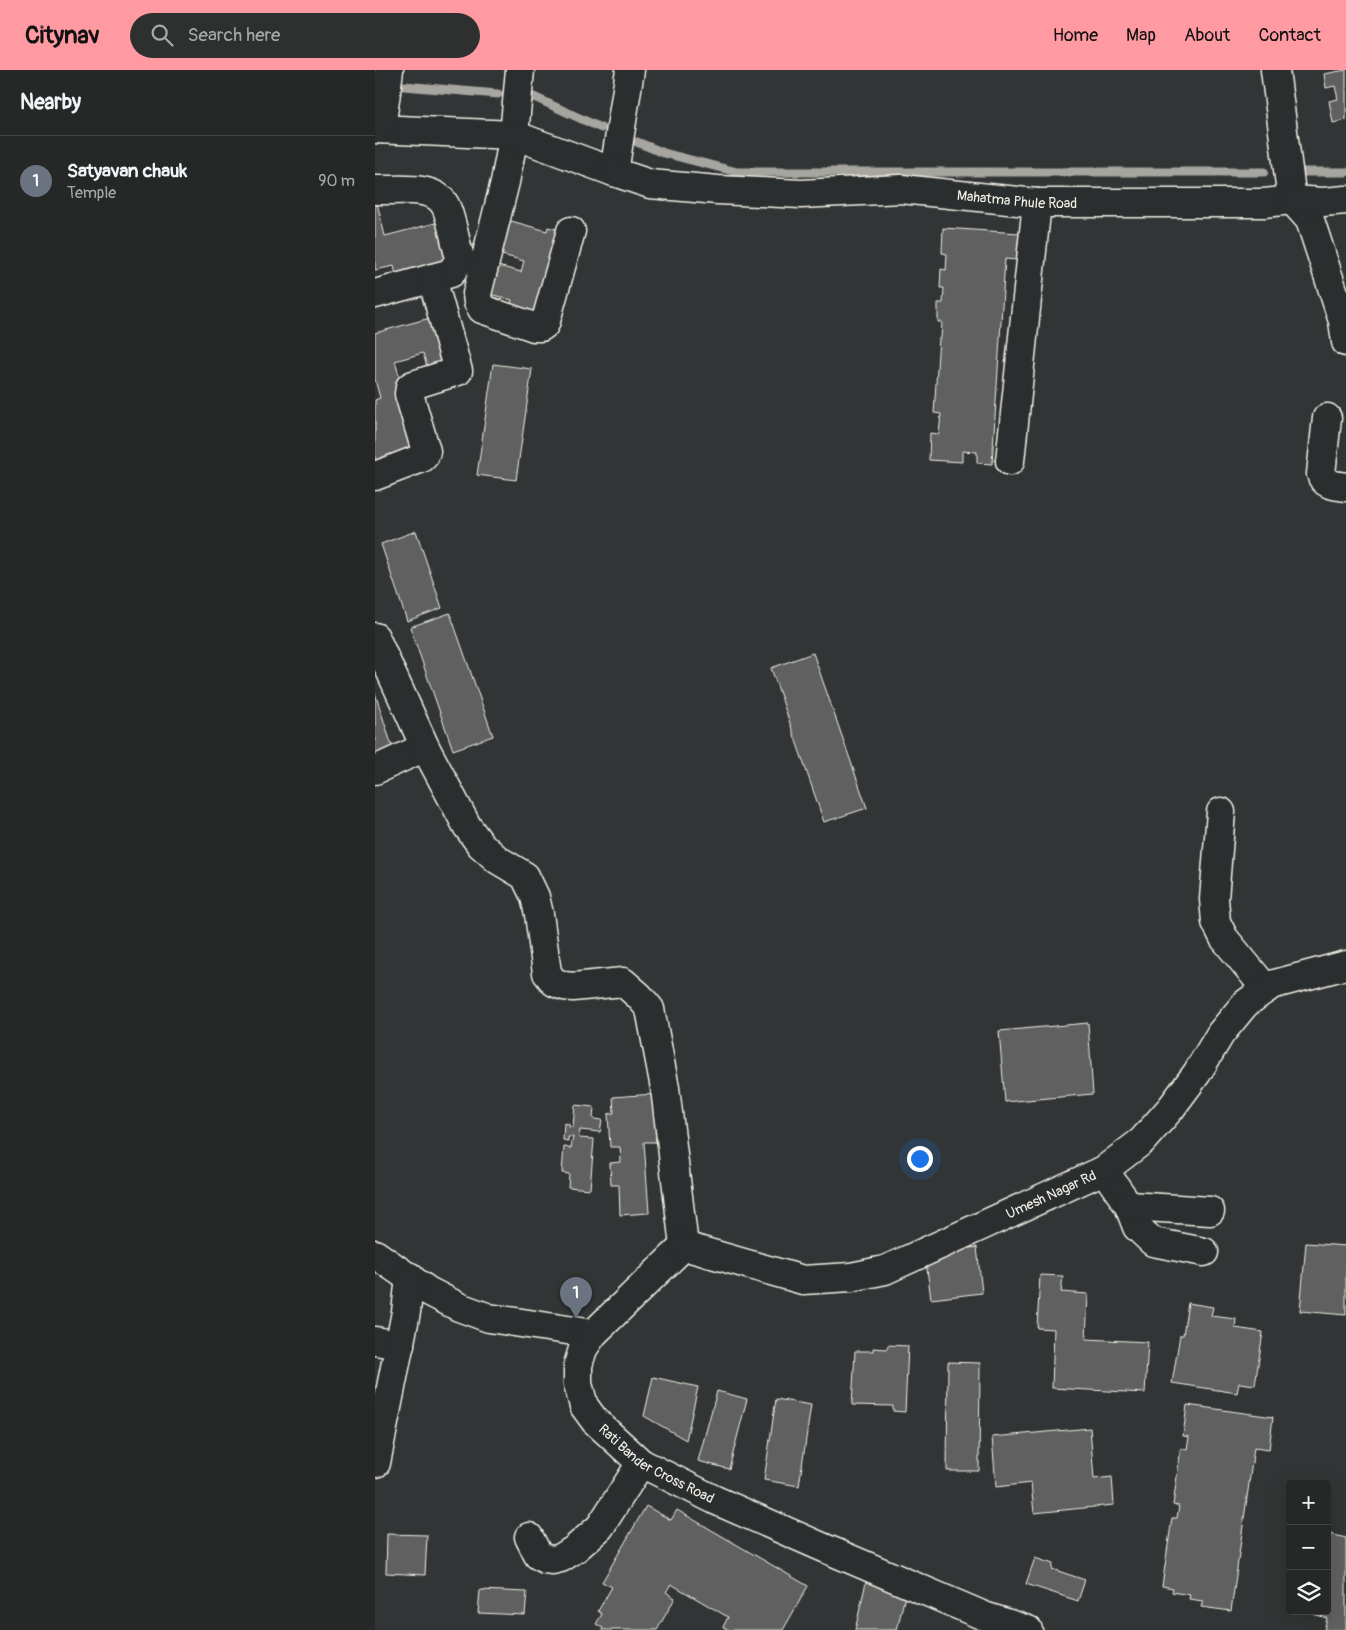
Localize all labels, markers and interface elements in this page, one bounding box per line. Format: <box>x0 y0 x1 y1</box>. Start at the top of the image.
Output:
search box <box>130 13 480 58</box>
text: Citynav <box>25 21 100 50</box>
icon: search <box>148 21 176 49</box>
text: Search here <box>188 23 280 47</box>
text: Home <box>1053 24 1098 47</box>
text: Map <box>1126 24 1156 47</box>
text: About <box>1184 24 1230 47</box>
text: Contact <box>1258 24 1321 47</box>
text: Nearby <box>20 89 81 116</box>
text: Satyavan chauk <box>67 159 187 183</box>
text: 1 <box>33 171 39 191</box>
text: 90 m <box>318 171 355 191</box>
text: Temple <box>67 183 116 203</box>
street label: Mahatma Phule Road <box>956 187 1077 212</box>
your location <box>907 1146 933 1172</box>
street label: Umesh Nagar Rd <box>1003 1167 1099 1223</box>
pin: 1 <box>560 1277 592 1318</box>
street label: Rati Bander Cross Road <box>595 1421 717 1507</box>
map controls <box>1286 1480 1331 1615</box>
button: + <box>1286 1480 1331 1525</box>
button: − <box>1286 1525 1331 1570</box>
button: layers <box>1286 1570 1331 1615</box>

